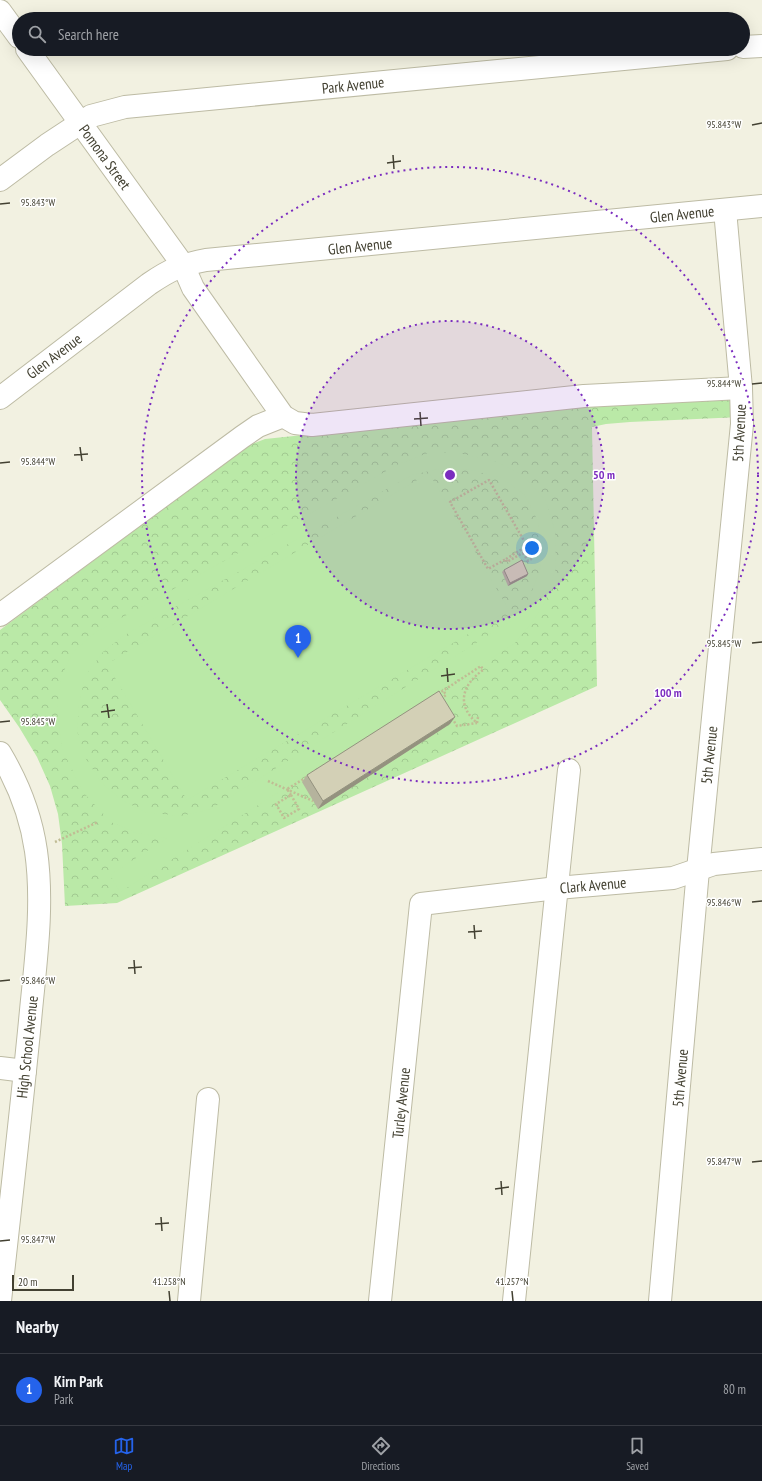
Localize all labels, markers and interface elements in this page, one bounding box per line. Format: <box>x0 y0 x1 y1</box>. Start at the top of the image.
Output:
search box <box>12 12 750 56</box>
icon: search <box>26 23 48 45</box>
text: Search here <box>58 25 119 44</box>
street label: Park Avenue <box>321 72 385 98</box>
text: 95.843°W <box>707 118 741 131</box>
street label: Pomona Street <box>75 121 135 193</box>
text: 95.843°W <box>21 196 55 209</box>
street label: Glen Avenue <box>649 201 715 227</box>
street label: Glen Avenue <box>327 233 393 259</box>
street label: Glen Avenue <box>23 329 85 383</box>
text: 95.844°W <box>707 377 741 390</box>
street label: 5th Avenue <box>728 403 750 463</box>
text: 95.844°W <box>21 455 55 468</box>
text: 50 m <box>593 467 615 482</box>
centre of rings <box>443 468 457 482</box>
your location <box>522 538 542 558</box>
pin: 1 <box>285 625 311 658</box>
text: 95.845°W <box>707 637 741 650</box>
text: 100 m <box>654 685 682 700</box>
text: 95.845°W <box>21 715 55 728</box>
street label: 5th Avenue <box>697 725 721 785</box>
street label: Clark Avenue <box>559 873 627 897</box>
text: 95.846°W <box>707 896 741 909</box>
text: 95.846°W <box>21 974 55 987</box>
street label: High School Avenue <box>12 995 42 1099</box>
street label: 5th Avenue <box>668 1048 692 1108</box>
street label: Turley Avenue <box>388 1066 414 1140</box>
text: 95.847°W <box>707 1155 741 1168</box>
text: 95.847°W <box>21 1233 55 1246</box>
scale bar <box>12 1273 74 1292</box>
text: 20 m <box>18 1275 37 1289</box>
text: 41.258°N <box>152 1275 186 1288</box>
text: 41.257°N <box>495 1275 529 1288</box>
text: Nearby <box>16 1316 59 1338</box>
text: Kirn Park <box>54 1372 103 1391</box>
text: 1 <box>26 1381 32 1398</box>
text: 80 m <box>723 1381 746 1398</box>
text: Park <box>54 1391 73 1408</box>
tab: Map <box>113 1435 135 1473</box>
tab: Directions <box>362 1435 400 1473</box>
tab: Saved <box>626 1435 649 1473</box>

